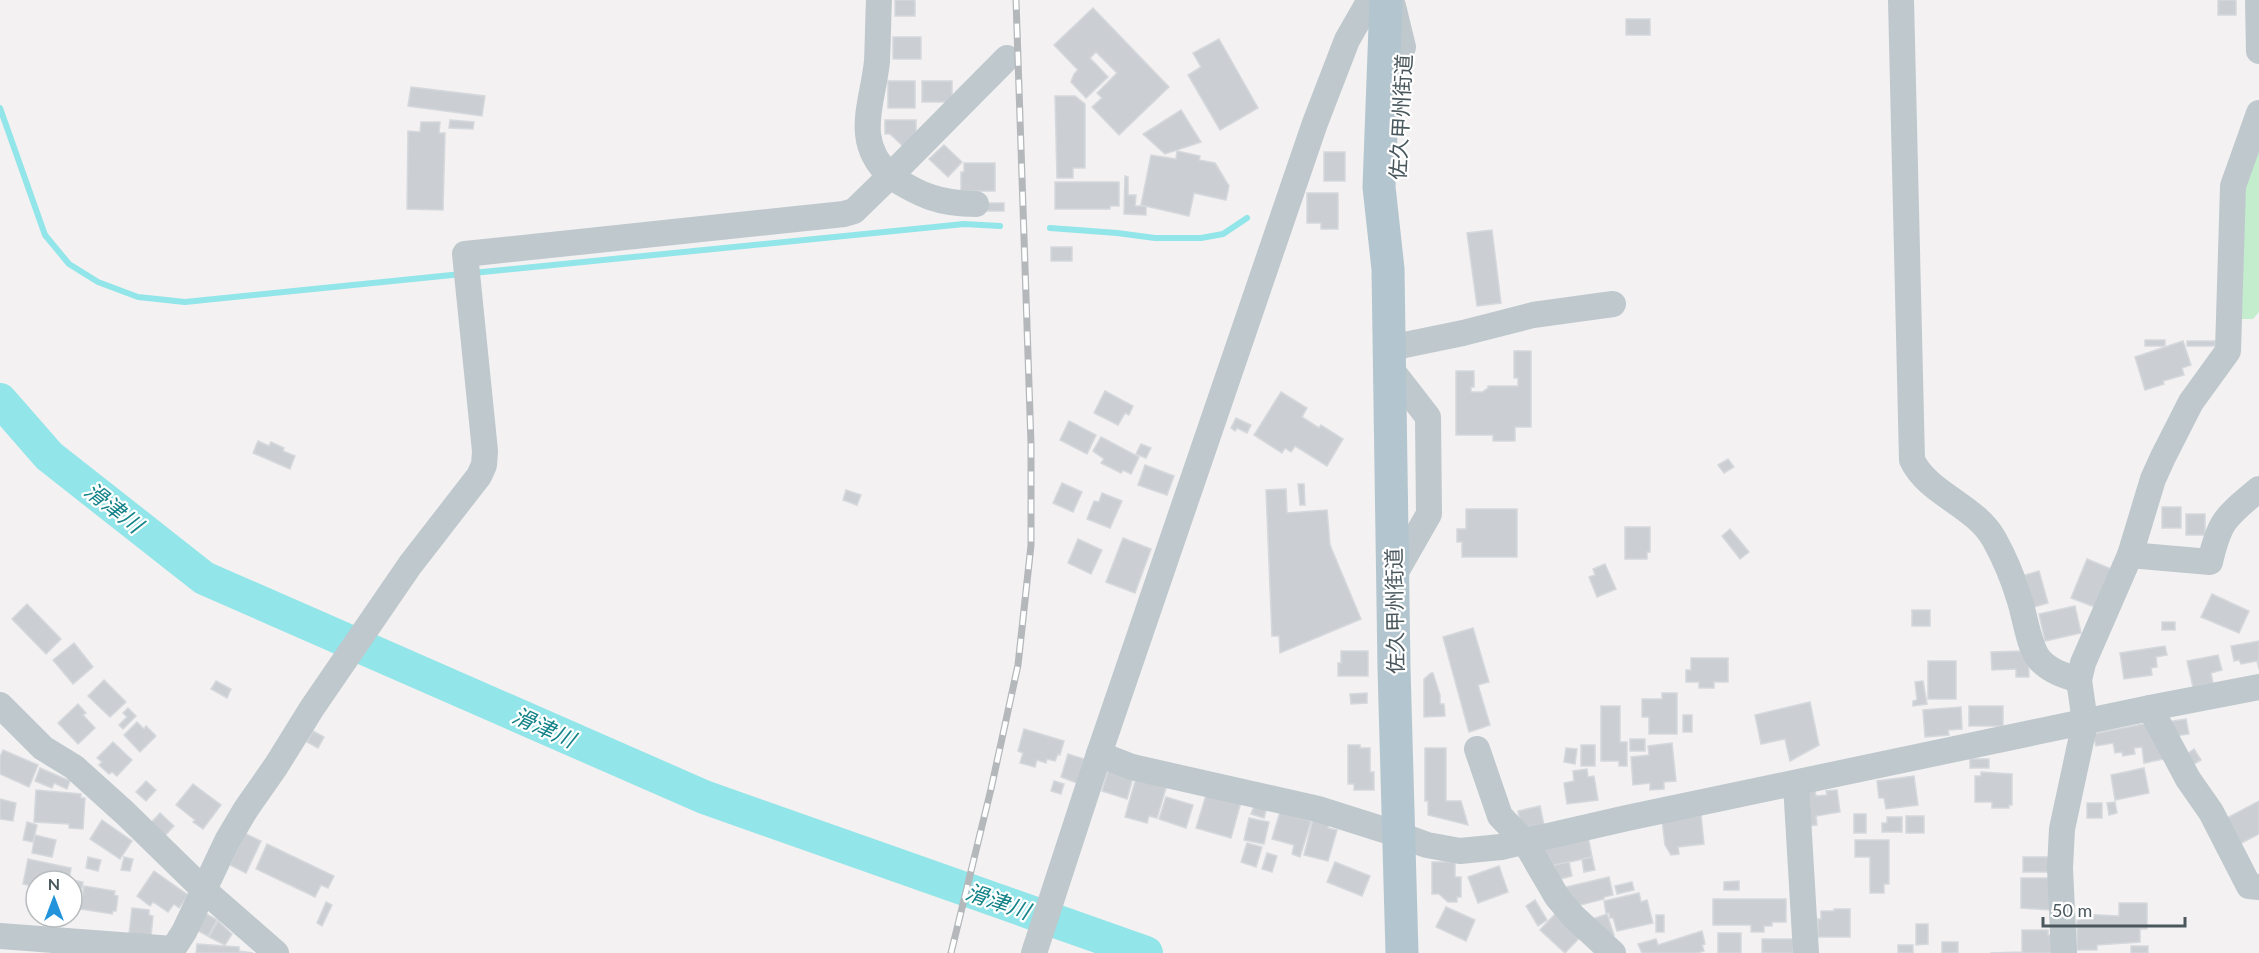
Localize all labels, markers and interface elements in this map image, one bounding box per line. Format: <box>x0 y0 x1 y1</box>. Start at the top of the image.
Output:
street label: 佐久甲州街道 <box>1384 53 1416 181</box>
water label: 滑津川 <box>80 476 150 539</box>
street label: 佐久甲州街道 <box>1380 548 1408 674</box>
water label: 滑津川 <box>508 701 581 754</box>
north arrow <box>24 869 84 929</box>
text: N <box>48 874 60 893</box>
water label: 滑津川 <box>962 877 1035 925</box>
scale bar <box>2043 890 2186 928</box>
text: 50 m <box>2052 899 2092 921</box>

